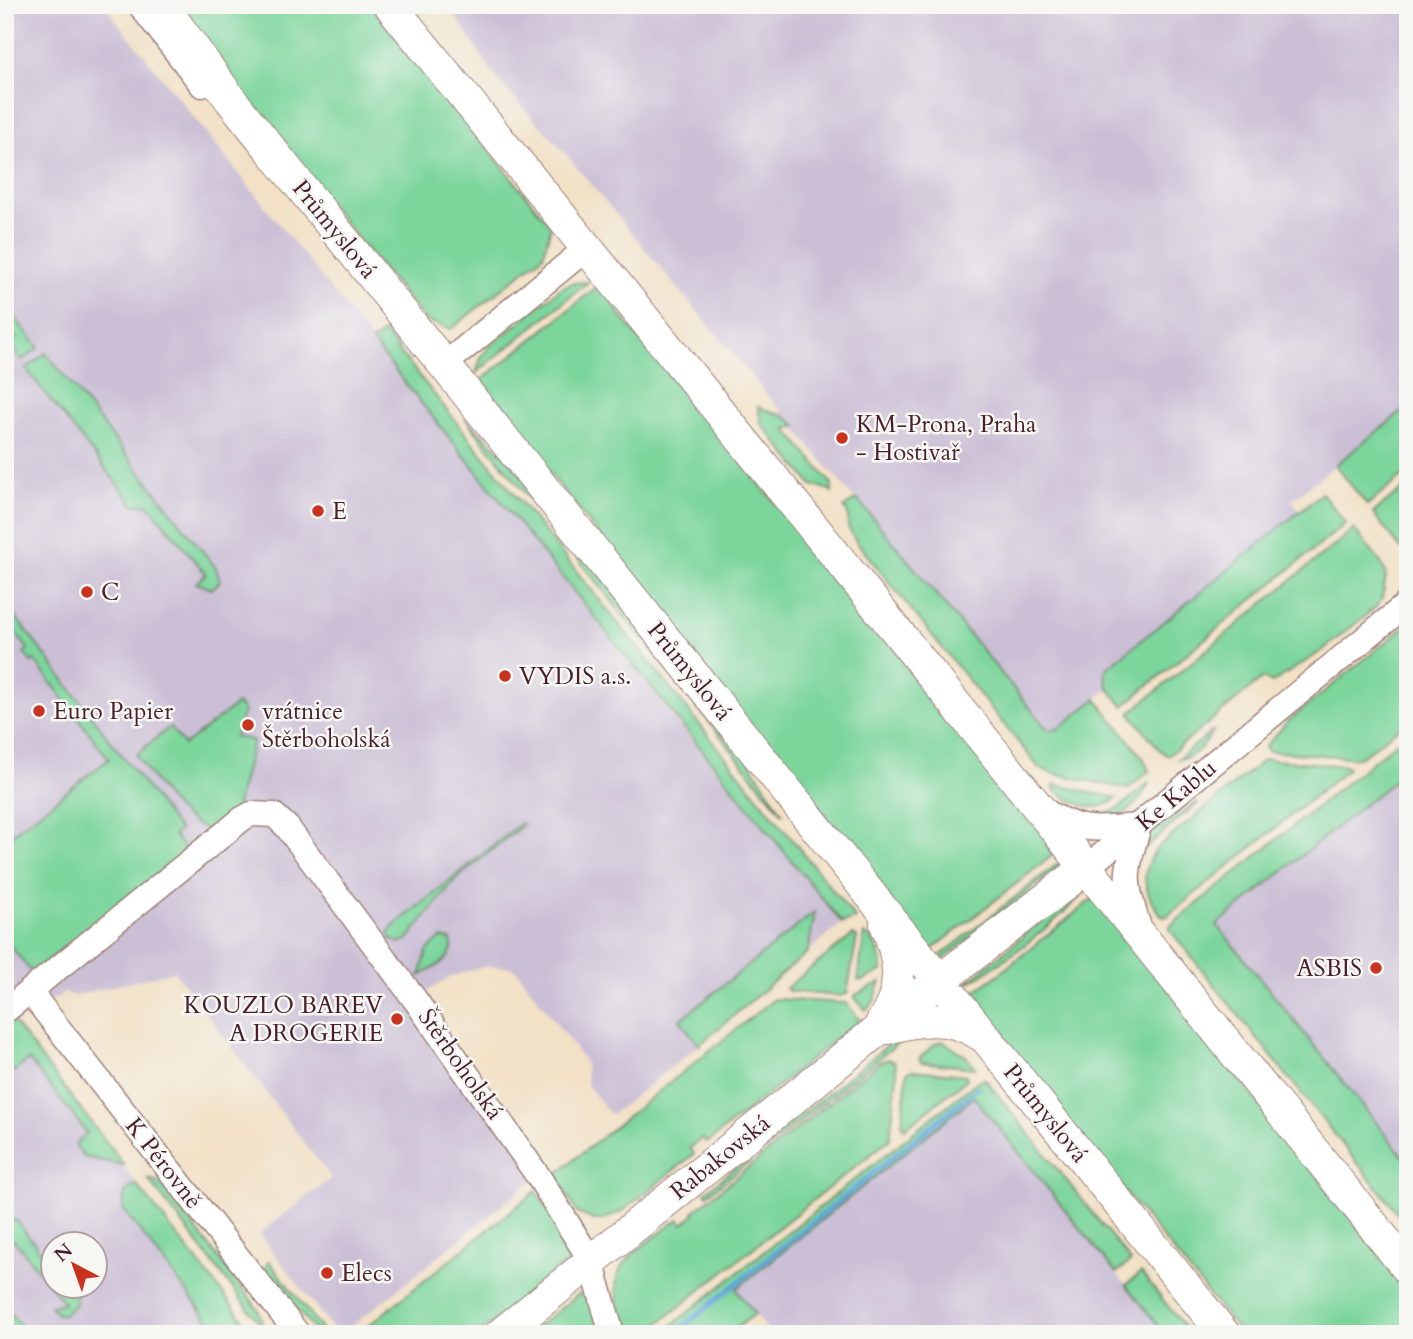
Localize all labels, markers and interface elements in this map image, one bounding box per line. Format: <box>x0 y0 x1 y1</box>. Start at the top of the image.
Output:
street label: Průmyslová <box>284 173 385 286</box>
place label: KM-Prona, Praha - Hostivař <box>856 408 1037 469</box>
marker: KM-Prona, Praha - Hostivař <box>834 430 850 446</box>
place label: E <box>332 495 347 528</box>
marker: E <box>310 503 326 519</box>
place label: C <box>101 576 119 609</box>
marker: C <box>79 584 95 600</box>
street label: Průmyslová <box>639 615 740 728</box>
place label: VYDIS a.s. <box>519 660 631 693</box>
marker: VYDIS a.s. <box>497 668 513 684</box>
place label: Euro Papier <box>53 695 173 728</box>
place label: vrátnice Štěrboholská <box>262 695 391 756</box>
marker: Euro Papier <box>31 703 47 719</box>
marker: vrátnice Štěrboholská <box>240 717 256 733</box>
street label: Ke Kablu <box>1129 752 1224 839</box>
place label: ASBIS <box>1296 952 1362 985</box>
marker: ASBIS <box>1368 960 1384 976</box>
place label: KOUZLO BAREV A DROGERIE <box>184 989 383 1050</box>
street label: Štěrboholská <box>410 1002 511 1127</box>
marker: KOUZLO BAREV A DROGERIE <box>389 1011 405 1027</box>
street label: Průmyslová <box>995 1057 1096 1170</box>
street label: Rabakovská <box>664 1107 778 1208</box>
street label: K Pérovně <box>117 1111 210 1216</box>
north arrow <box>38 1230 108 1300</box>
text: N <box>49 1237 79 1268</box>
place label: Elecs <box>341 1257 392 1290</box>
marker: Elecs <box>319 1265 335 1281</box>

